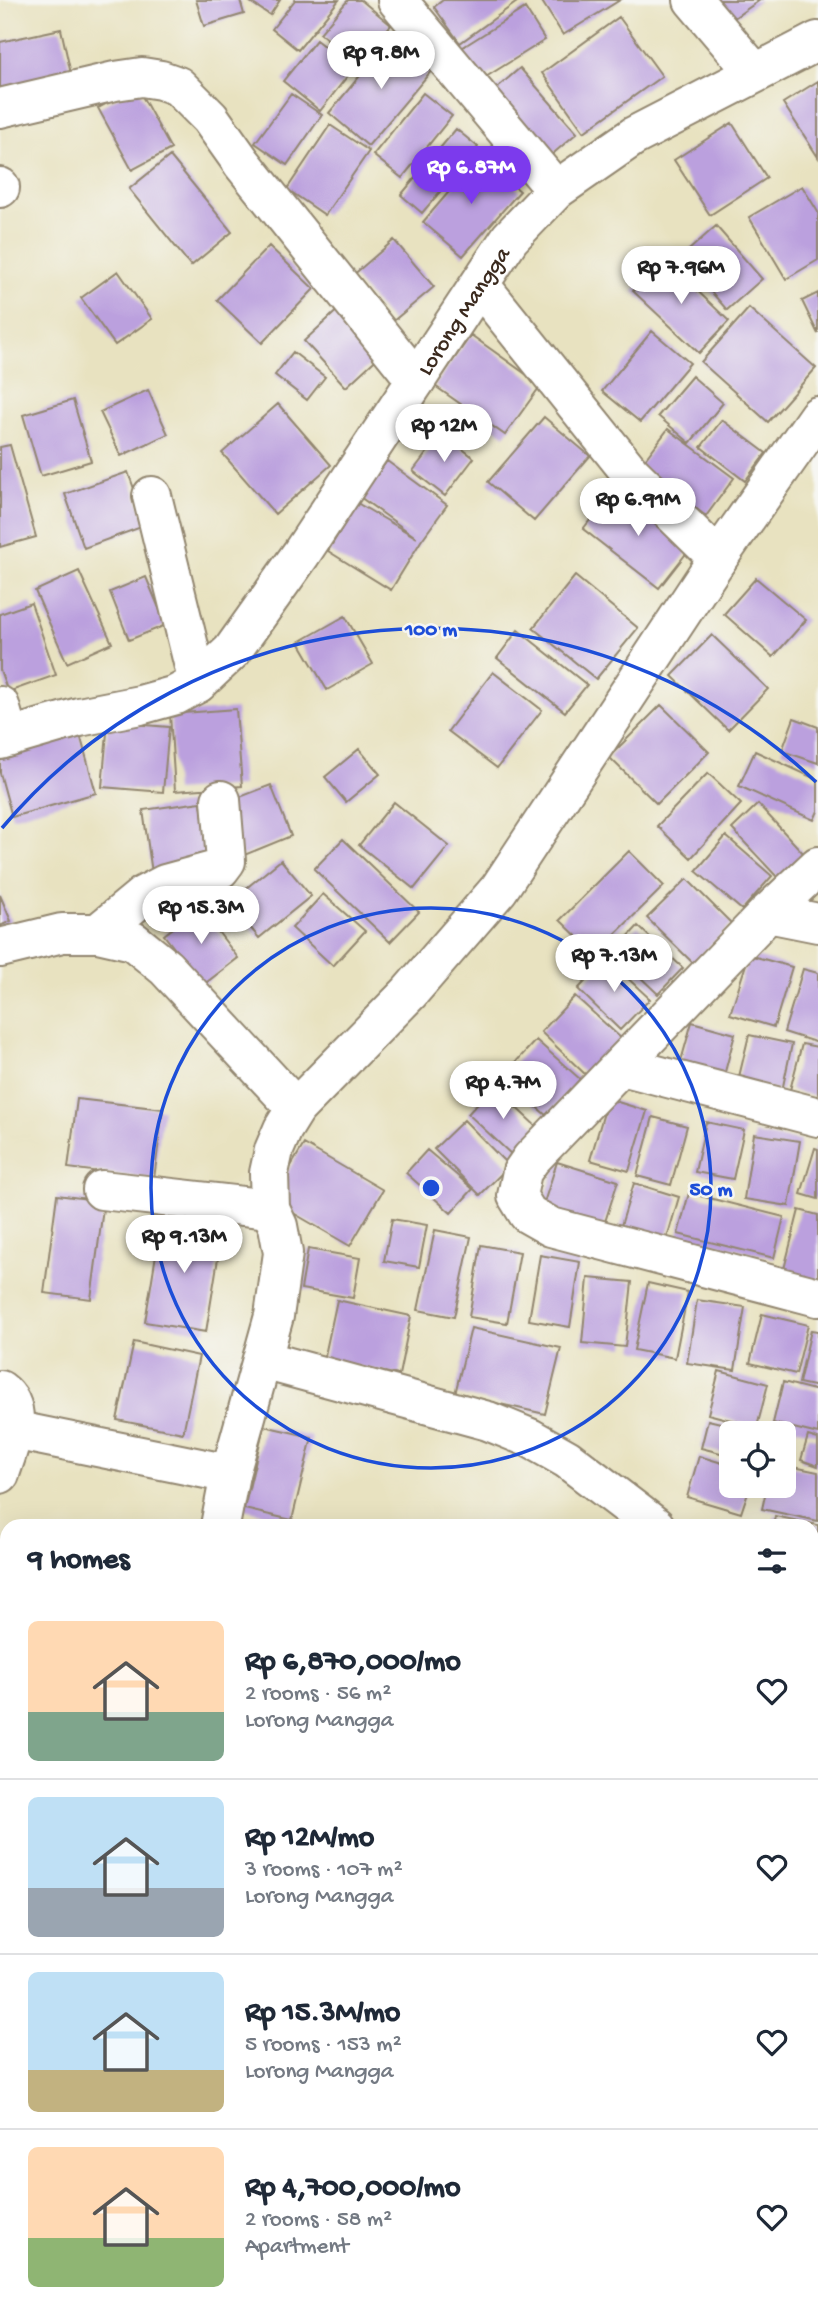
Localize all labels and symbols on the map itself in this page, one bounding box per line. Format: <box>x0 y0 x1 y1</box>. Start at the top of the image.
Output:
pin: Rp 9.8M <box>316 32 446 91</box>
pin: Rp 6.87M <box>399 146 543 206</box>
street label: Lorong Mangga <box>413 242 518 381</box>
pin: Rp 7.96M <box>609 246 753 306</box>
pin: Rp 12M <box>387 405 501 464</box>
pin: Rp 6.91M <box>566 478 710 538</box>
text: 100 m <box>404 619 457 644</box>
pin: Rp 15.3M <box>129 886 273 946</box>
pin: Rp 7.13M <box>542 934 686 994</box>
pin: Rp 4.7M <box>438 1062 568 1121</box>
centre of rings <box>419 1176 443 1200</box>
text: 50 m <box>690 1179 733 1204</box>
pin: Rp 9.13M <box>112 1216 256 1275</box>

